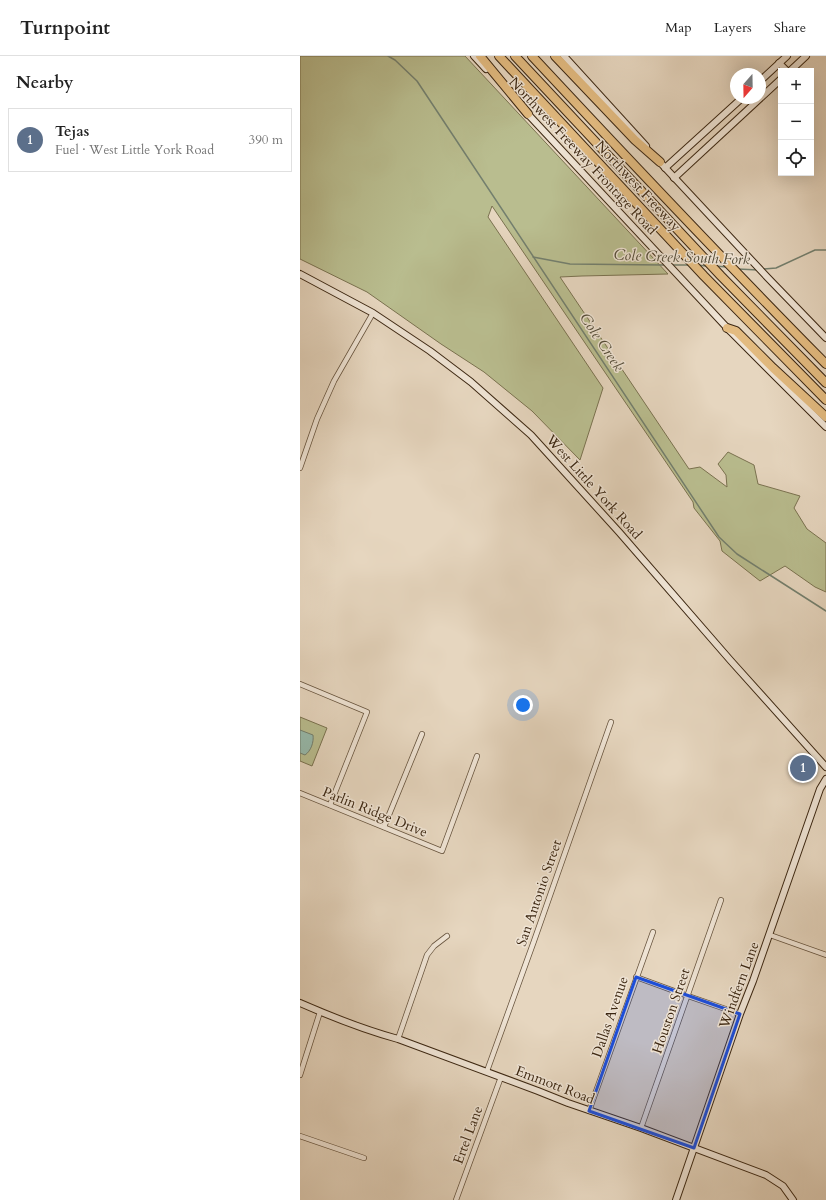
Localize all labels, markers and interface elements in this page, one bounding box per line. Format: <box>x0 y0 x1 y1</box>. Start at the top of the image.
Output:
text: Turnpoint <box>20 15 110 41</box>
text: Map <box>665 18 692 37</box>
text: Layers <box>714 18 752 37</box>
text: Share <box>774 18 806 37</box>
north arrow <box>730 68 766 104</box>
map controls <box>778 68 814 176</box>
button: + <box>778 68 814 104</box>
text: Nearby <box>16 71 73 94</box>
street label: Northwest Freeway Frontage Road <box>506 74 660 238</box>
button: − <box>778 104 814 140</box>
text: Tejas <box>55 121 89 141</box>
text: 1 <box>27 131 33 149</box>
text: 390 m <box>249 131 283 149</box>
street label: Northwest Freeway <box>592 137 684 235</box>
button: locate <box>778 140 814 176</box>
text: Fuel · West Little York Road <box>55 141 214 159</box>
water label: Cole Creek South Fork <box>613 245 751 269</box>
water label: Cole Creek <box>575 309 629 376</box>
street label: West Little York Road <box>541 430 647 544</box>
your location <box>513 695 533 715</box>
pin: 1 <box>790 753 816 783</box>
street label: Parlin Ridge Drive <box>320 782 430 842</box>
street label: San Antonio Street <box>512 837 566 949</box>
street label: Windfern Lane <box>714 939 764 1032</box>
street label: Houston Street <box>648 965 695 1056</box>
street label: Dallas Avenue <box>587 974 633 1060</box>
street label: Emmott Road <box>513 1061 598 1109</box>
street label: Ertel Lane <box>449 1103 487 1167</box>

